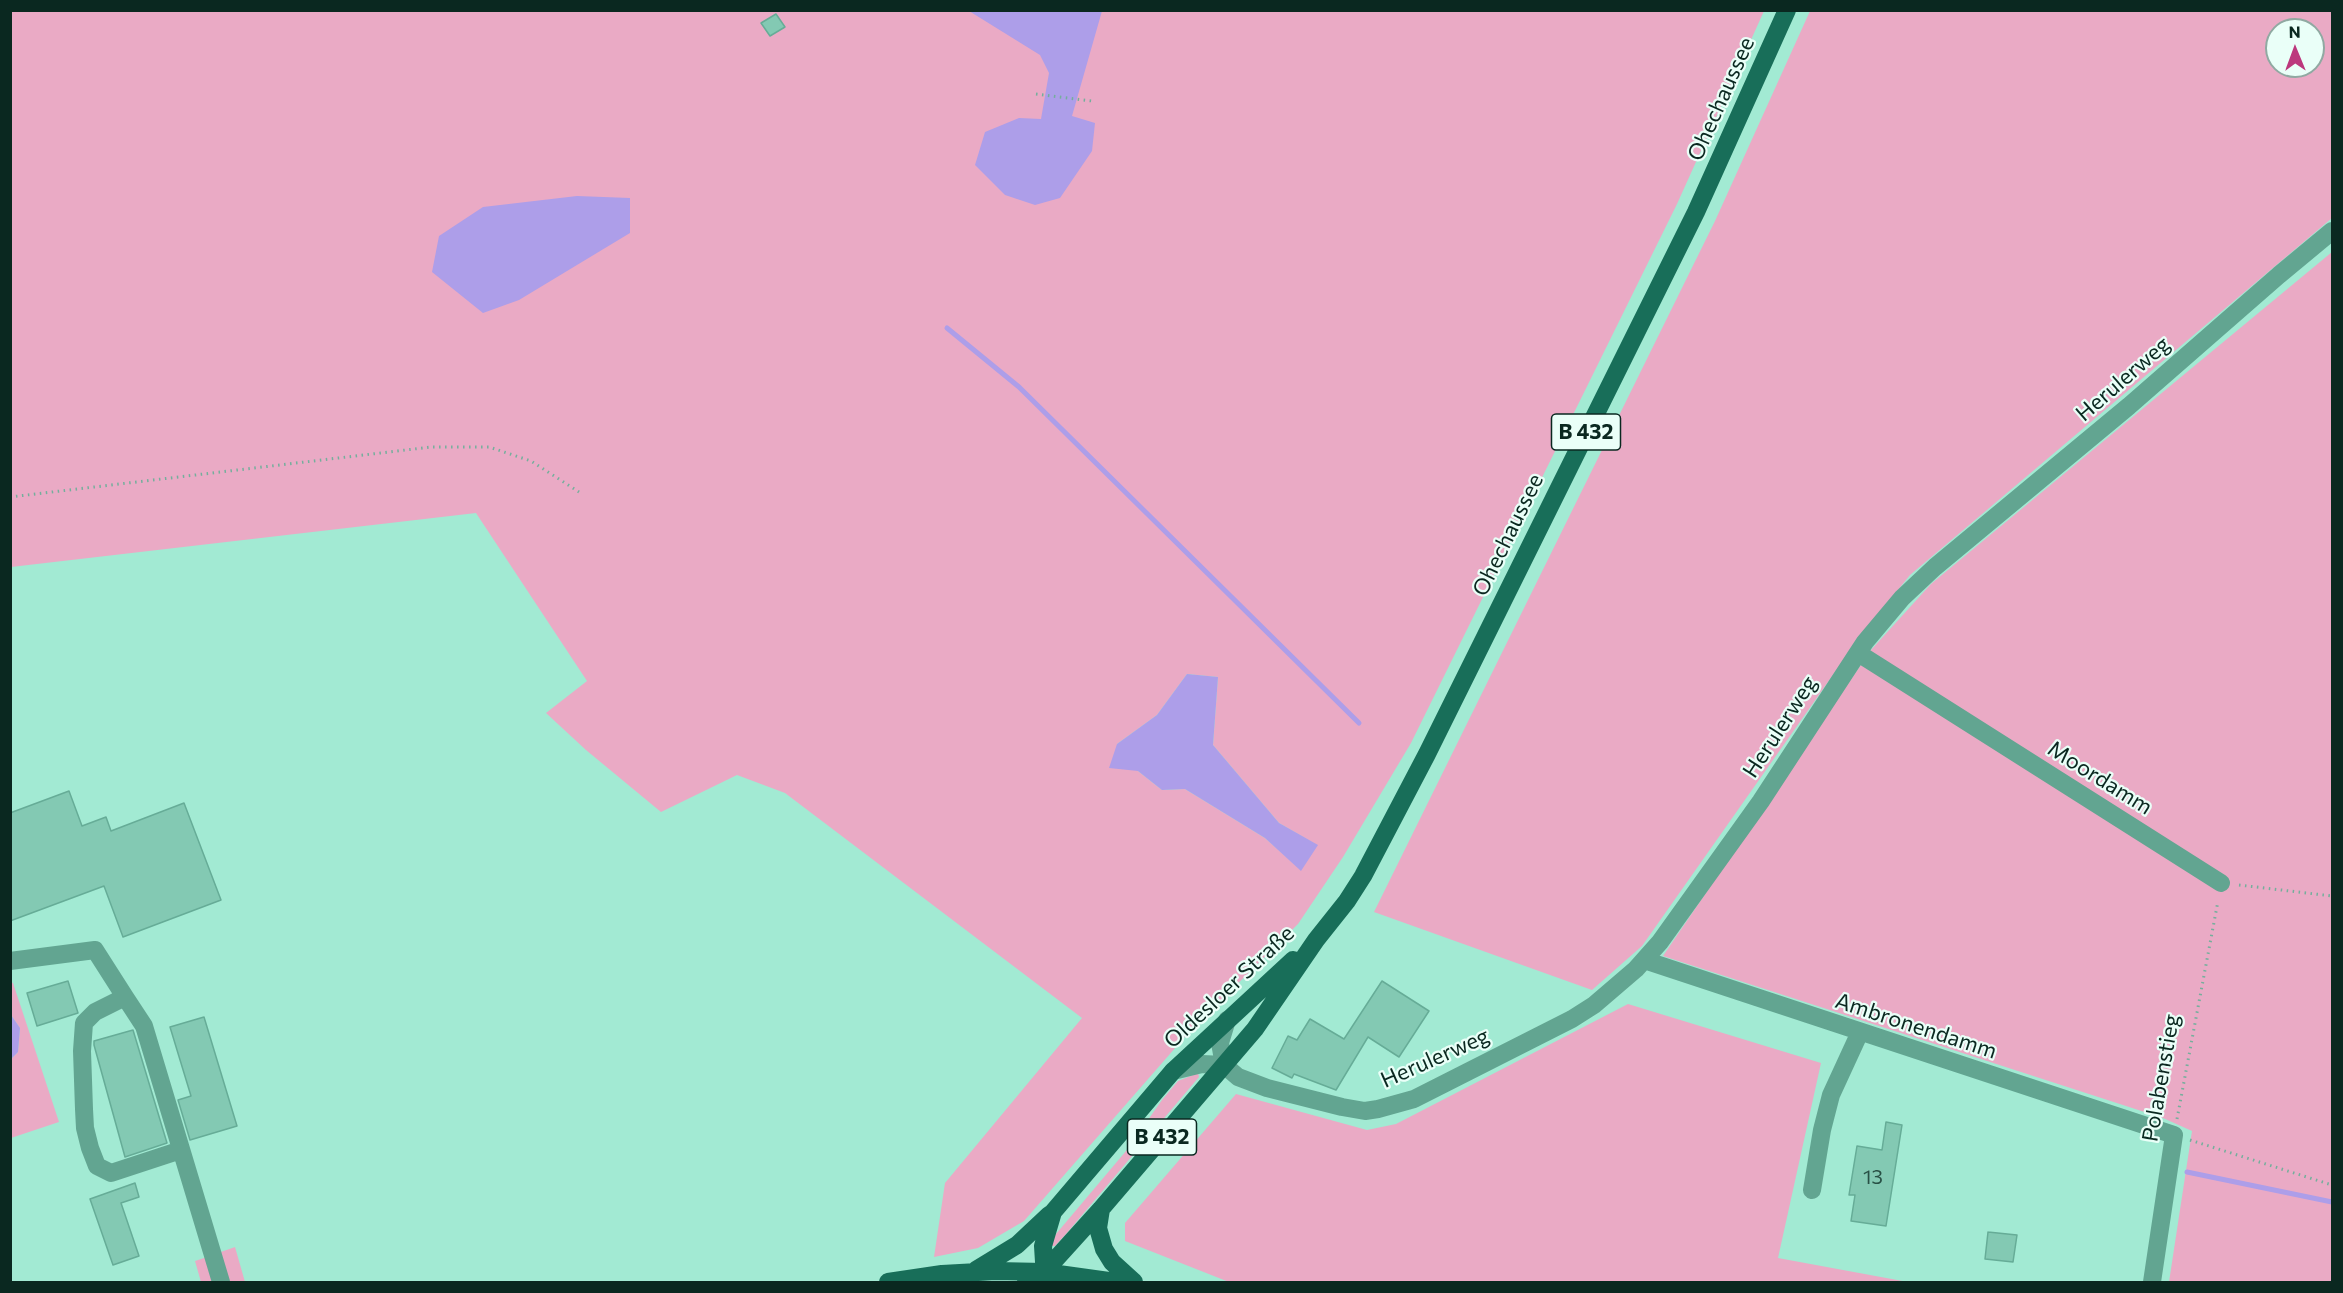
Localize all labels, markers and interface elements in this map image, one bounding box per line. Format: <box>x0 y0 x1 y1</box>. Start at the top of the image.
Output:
north arrow <box>2265 18 2325 78</box>
text: N <box>2289 22 2301 41</box>
street label: Ohechaussee <box>1682 33 1760 165</box>
street label: Herulerweg <box>2071 331 2175 427</box>
road number: B 432 <box>1552 414 1620 450</box>
street label: Ohechaussee <box>1467 470 1549 600</box>
street label: Herulerweg <box>1737 671 1823 783</box>
street label: Moordamm <box>2043 735 2157 821</box>
street label: Oldesloer Straße <box>1159 920 1299 1054</box>
street label: Ambronendamm <box>1832 987 2000 1065</box>
street label: Polabenstieg <box>2137 1012 2185 1144</box>
street label: Herulerweg <box>1377 1022 1493 1094</box>
road number: B 432 <box>1128 1119 1196 1155</box>
house number: 13 <box>1863 1165 1883 1189</box>

